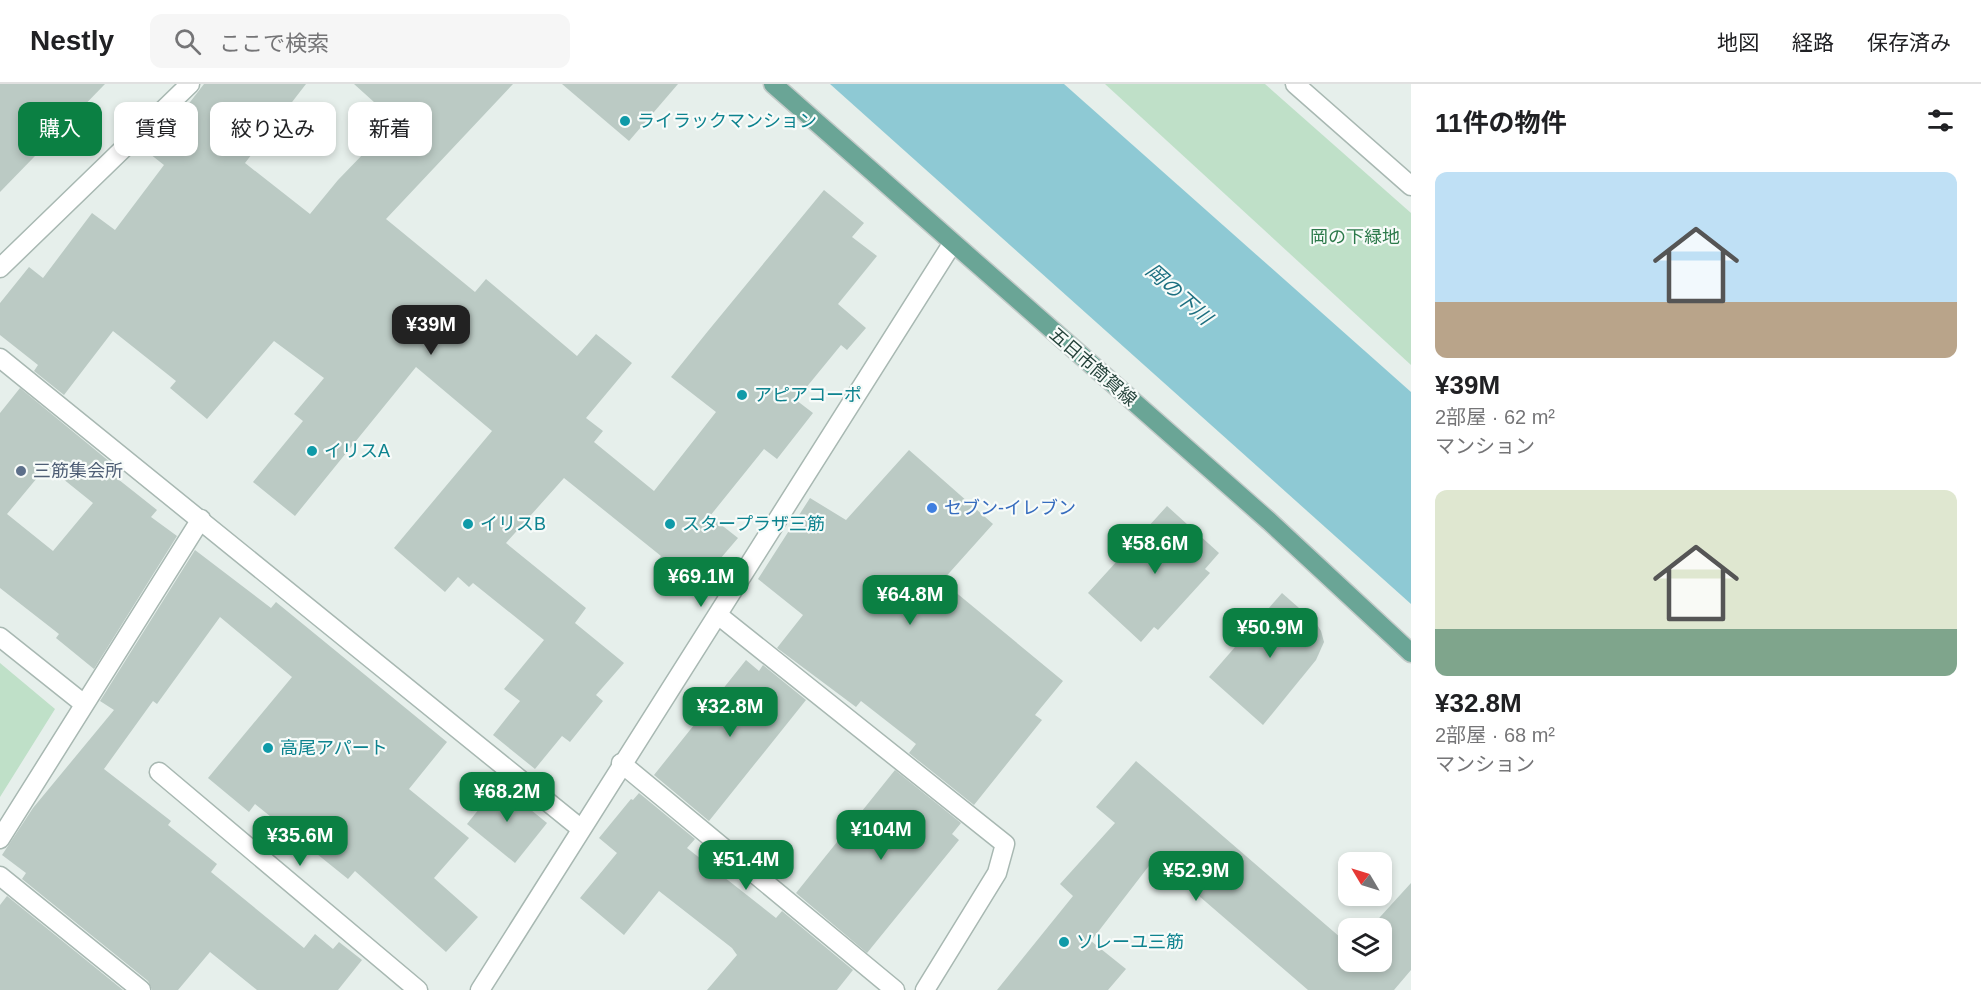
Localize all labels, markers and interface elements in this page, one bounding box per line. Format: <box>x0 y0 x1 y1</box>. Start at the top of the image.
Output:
search box <box>150 14 570 68</box>
text: Nestly <box>30 25 114 56</box>
icon: search <box>171 25 204 58</box>
text: ここで検索 <box>219 31 329 56</box>
text: 地図 <box>1717 31 1759 54</box>
text: 経路 <box>1792 31 1834 54</box>
text: 保存済み <box>1867 31 1951 54</box>
chip: 購入 <box>18 102 102 156</box>
chip: 賃貸 <box>114 102 198 156</box>
chip: 絞り込み <box>210 102 336 156</box>
chip: 新着 <box>348 102 432 156</box>
icon: filters <box>1924 104 1957 137</box>
text: 11件の物件 <box>1435 108 1567 138</box>
place label: ライラックマンション <box>637 111 817 131</box>
marker: ライラックマンション <box>618 114 632 128</box>
icon: home <box>1642 211 1750 319</box>
park label: 岡の下緑地 <box>1310 227 1400 247</box>
water label: 岡の下川 <box>1142 259 1218 330</box>
pin: ¥39M <box>395 305 467 356</box>
text: ¥39M <box>406 313 456 335</box>
street label: 五日市筒賀線 <box>1046 324 1140 410</box>
text: ¥39M <box>1435 370 1500 400</box>
place label: アピアコーポ <box>754 385 862 405</box>
marker: アピアコーポ <box>735 388 749 402</box>
text: 2部屋 · 62 m² <box>1435 406 1555 428</box>
text: マンション <box>1435 435 1535 457</box>
place label: イリスA <box>324 441 390 461</box>
marker: イリスA <box>305 444 319 458</box>
place label: 三筋集会所 <box>33 461 123 481</box>
marker: 三筋集会所 <box>14 464 28 478</box>
place label: セブン-イレブン <box>944 498 1076 518</box>
marker: セブン-イレブン <box>925 501 939 515</box>
place label: イリスB <box>480 514 546 534</box>
place label: スタープラザ三筋 <box>682 514 825 534</box>
marker: イリスB <box>461 517 475 531</box>
marker: スタープラザ三筋 <box>663 517 677 531</box>
pin: ¥58.6M <box>1106 524 1204 575</box>
icon: home <box>1642 529 1750 637</box>
text: ¥58.6M <box>1122 532 1188 554</box>
pin: ¥69.1M <box>652 557 750 608</box>
text: ¥69.1M <box>668 565 734 587</box>
pin: ¥64.8M <box>861 575 959 626</box>
text: ¥64.8M <box>877 583 943 605</box>
pin: ¥50.9M <box>1221 608 1319 659</box>
text: ¥50.9M <box>1237 616 1303 638</box>
pin: ¥32.8M <box>681 687 779 738</box>
text: ¥32.8M <box>1435 688 1522 718</box>
text: ¥32.8M <box>697 695 763 717</box>
text: 2部屋 · 68 m² <box>1435 724 1555 746</box>
place label: 高尾アパート <box>280 738 388 758</box>
marker: 高尾アパート <box>261 741 275 755</box>
text: マンション <box>1435 753 1535 775</box>
pin: ¥68.2M <box>458 772 556 823</box>
text: ¥68.2M <box>474 780 540 802</box>
pin: ¥104M <box>839 810 923 861</box>
pin: ¥35.6M <box>251 816 349 867</box>
text: ¥104M <box>850 818 912 840</box>
text: ¥35.6M <box>267 824 333 846</box>
pin: ¥51.4M <box>697 840 795 891</box>
text: ¥51.4M <box>713 848 779 870</box>
pin: ¥52.9M <box>1147 851 1245 902</box>
north arrow <box>1338 852 1392 906</box>
map controls <box>1338 852 1392 972</box>
text: ¥52.9M <box>1163 859 1229 881</box>
button: layers <box>1338 918 1392 972</box>
place label: ソレーユ三筋 <box>1076 932 1184 952</box>
marker: ソレーユ三筋 <box>1057 935 1071 949</box>

